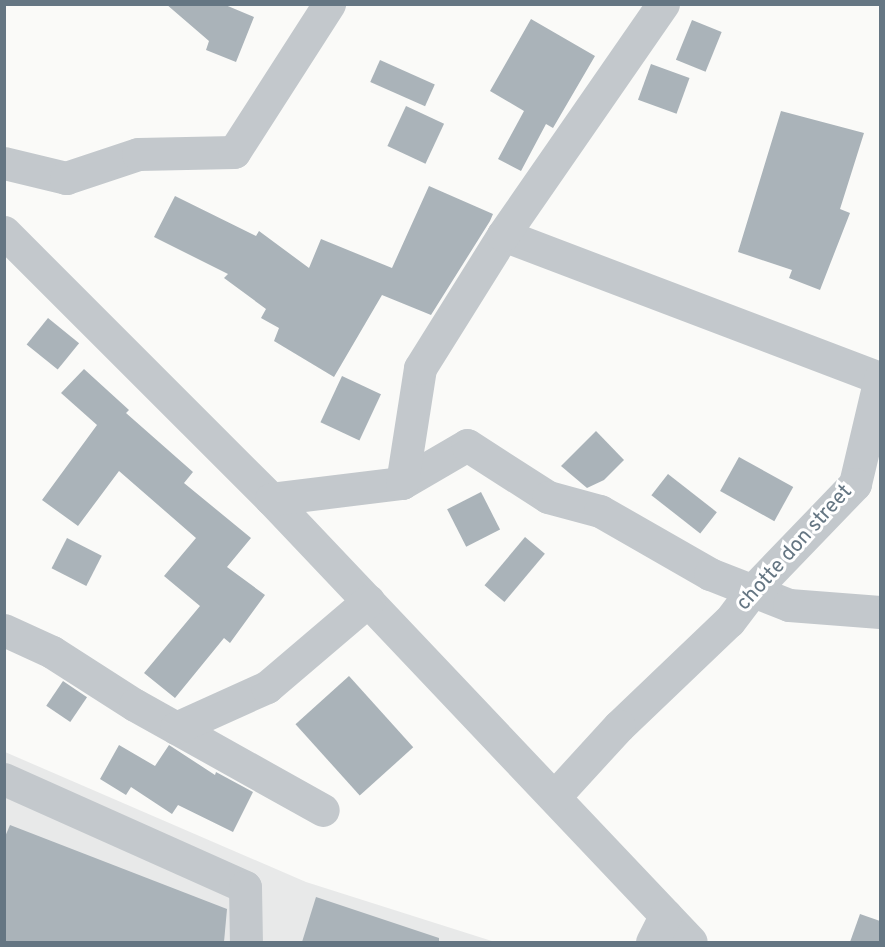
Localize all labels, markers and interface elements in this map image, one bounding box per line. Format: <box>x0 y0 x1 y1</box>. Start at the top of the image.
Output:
street label: chotte don street <box>732 480 858 616</box>

